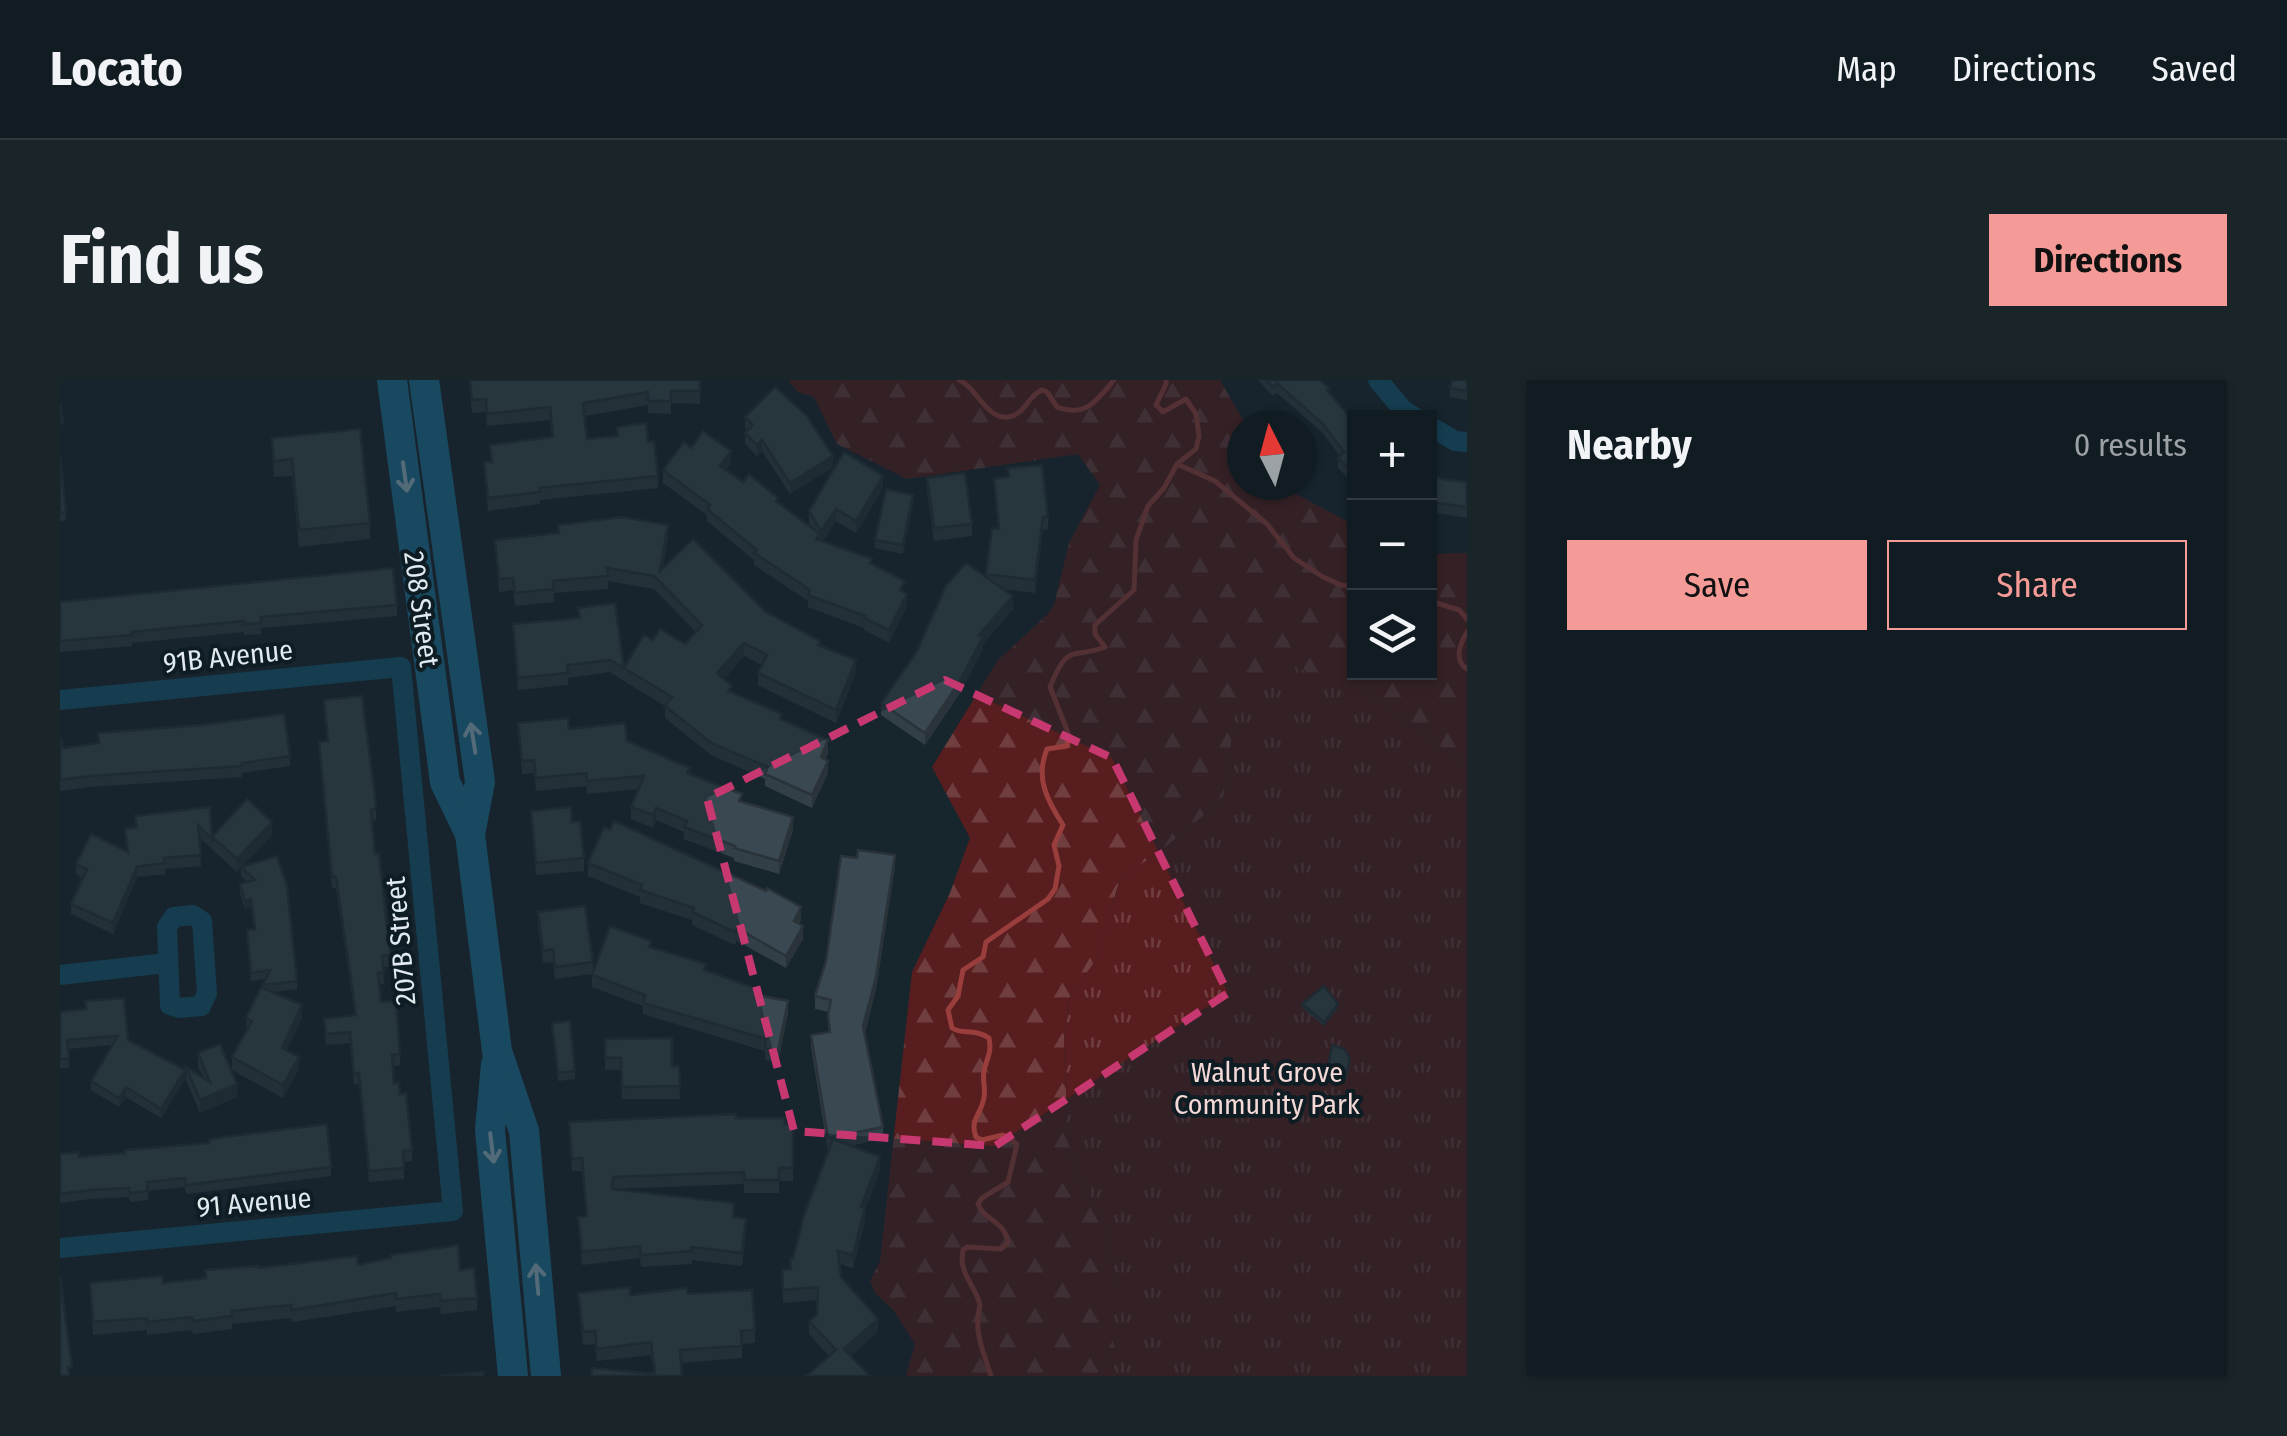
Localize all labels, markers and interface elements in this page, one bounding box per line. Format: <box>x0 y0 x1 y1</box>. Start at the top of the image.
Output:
text: Locato <box>50 40 183 98</box>
text: Map <box>1836 48 1897 90</box>
text: Directions <box>1952 48 2097 90</box>
text: Saved <box>2152 48 2237 90</box>
button: Directions <box>1989 214 2227 306</box>
text: Find us <box>60 218 264 302</box>
north arrow <box>1227 410 1317 500</box>
map controls <box>1347 410 1437 680</box>
button: + <box>1347 410 1437 500</box>
text: Nearby <box>1567 420 1692 470</box>
text: 0 results <box>2074 426 2187 464</box>
one-way arrow <box>396 460 414 492</box>
button: − <box>1347 500 1437 590</box>
button: Save <box>1567 540 1867 630</box>
button: Share <box>1887 540 2187 630</box>
street label: 208 Street <box>397 549 446 670</box>
button: layers <box>1347 590 1437 680</box>
street label: 91B Avenue <box>162 633 294 680</box>
one-way arrow <box>464 722 482 754</box>
street label: 207B Street <box>378 875 423 1006</box>
park label: Walnut Grove Community Park <box>1174 1056 1361 1121</box>
one-way arrow <box>483 1131 502 1163</box>
street label: 91 Avenue <box>195 1181 313 1224</box>
one-way arrow <box>527 1263 546 1295</box>

